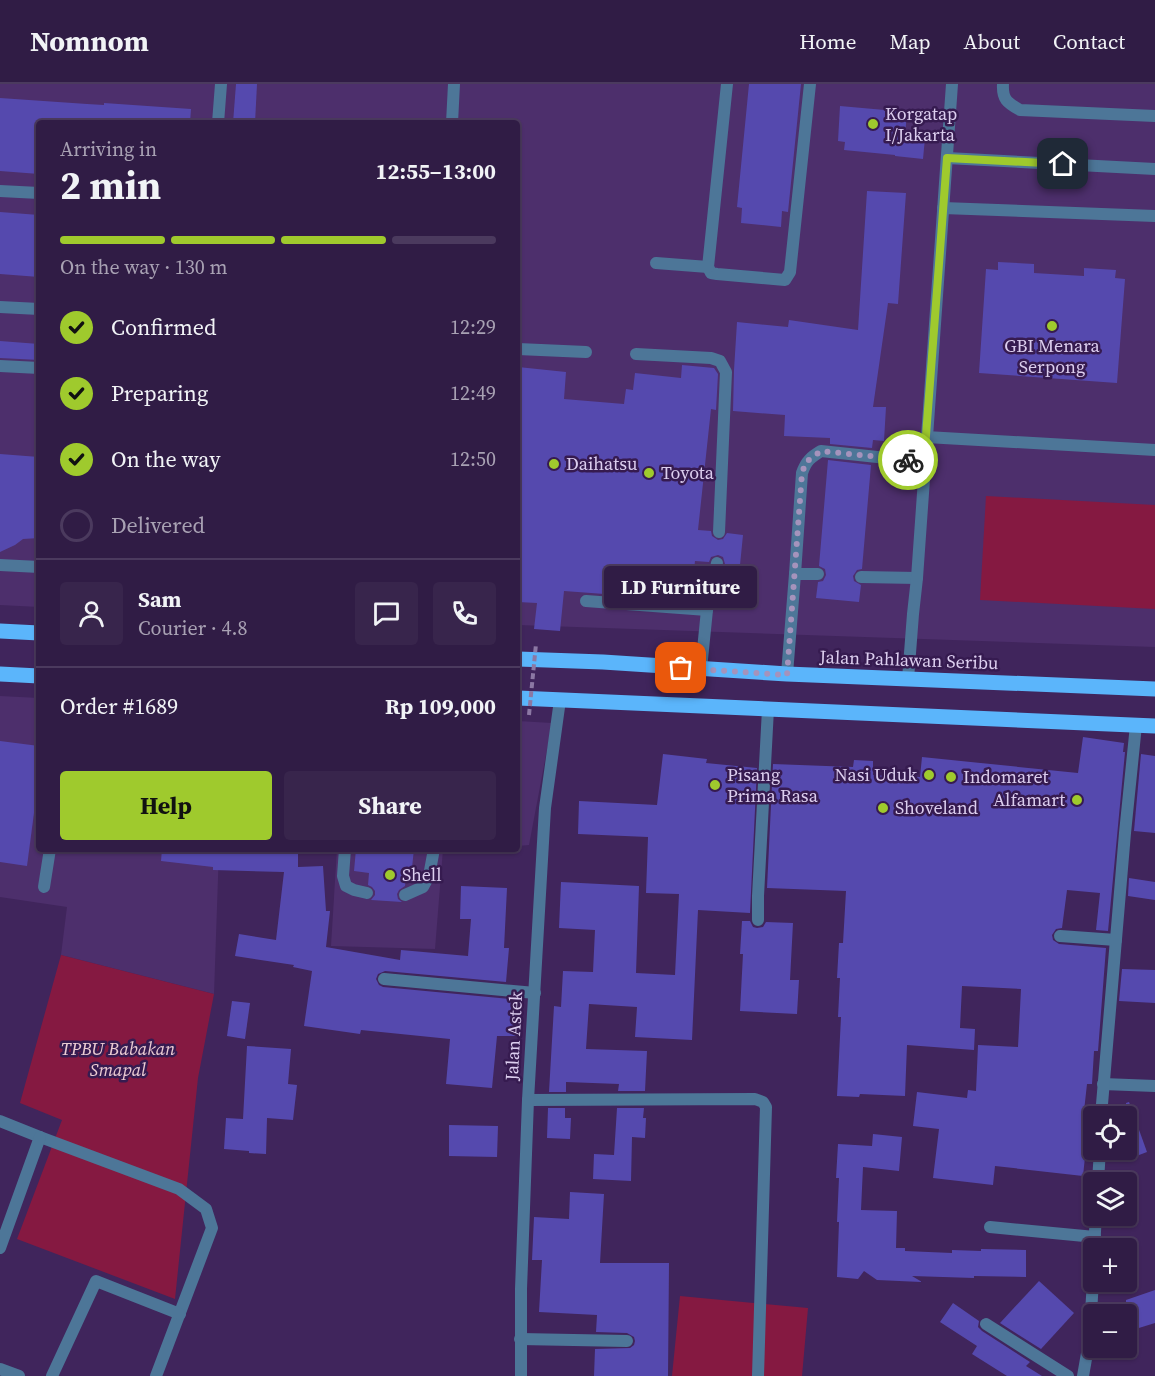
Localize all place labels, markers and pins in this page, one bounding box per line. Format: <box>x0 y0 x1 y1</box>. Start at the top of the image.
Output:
place label: Korgatap I/Jakarta <box>885 101 957 147</box>
marker: Korgatap I/Jakarta <box>866 117 880 131</box>
pin <box>1037 138 1088 189</box>
marker: GBI Menara Serpong <box>1045 319 1059 333</box>
place label: GBI Menara Serpong <box>1004 333 1101 379</box>
place label: Daihatsu <box>566 451 637 476</box>
marker: Daihatsu <box>547 457 561 471</box>
place label: Toyota <box>661 460 715 485</box>
marker: Toyota <box>642 466 656 480</box>
callout: LD Furniture <box>604 566 758 608</box>
pin <box>655 642 706 693</box>
place label: Pisang Prima Rasa <box>727 762 819 808</box>
place label: Nasi Uduk <box>835 762 917 787</box>
place label: Indomaret <box>963 764 1049 789</box>
marker: Nasi Uduk <box>922 768 936 782</box>
marker: Indomaret <box>944 770 958 784</box>
marker: Pisang Prima Rasa <box>708 778 722 792</box>
place label: Alfamart <box>993 787 1065 812</box>
marker: Alfamart <box>1070 793 1084 807</box>
place label: Shoveland <box>895 795 978 820</box>
marker: Shoveland <box>876 801 890 815</box>
place label: Shell <box>402 862 442 887</box>
marker: Shell <box>383 868 397 882</box>

